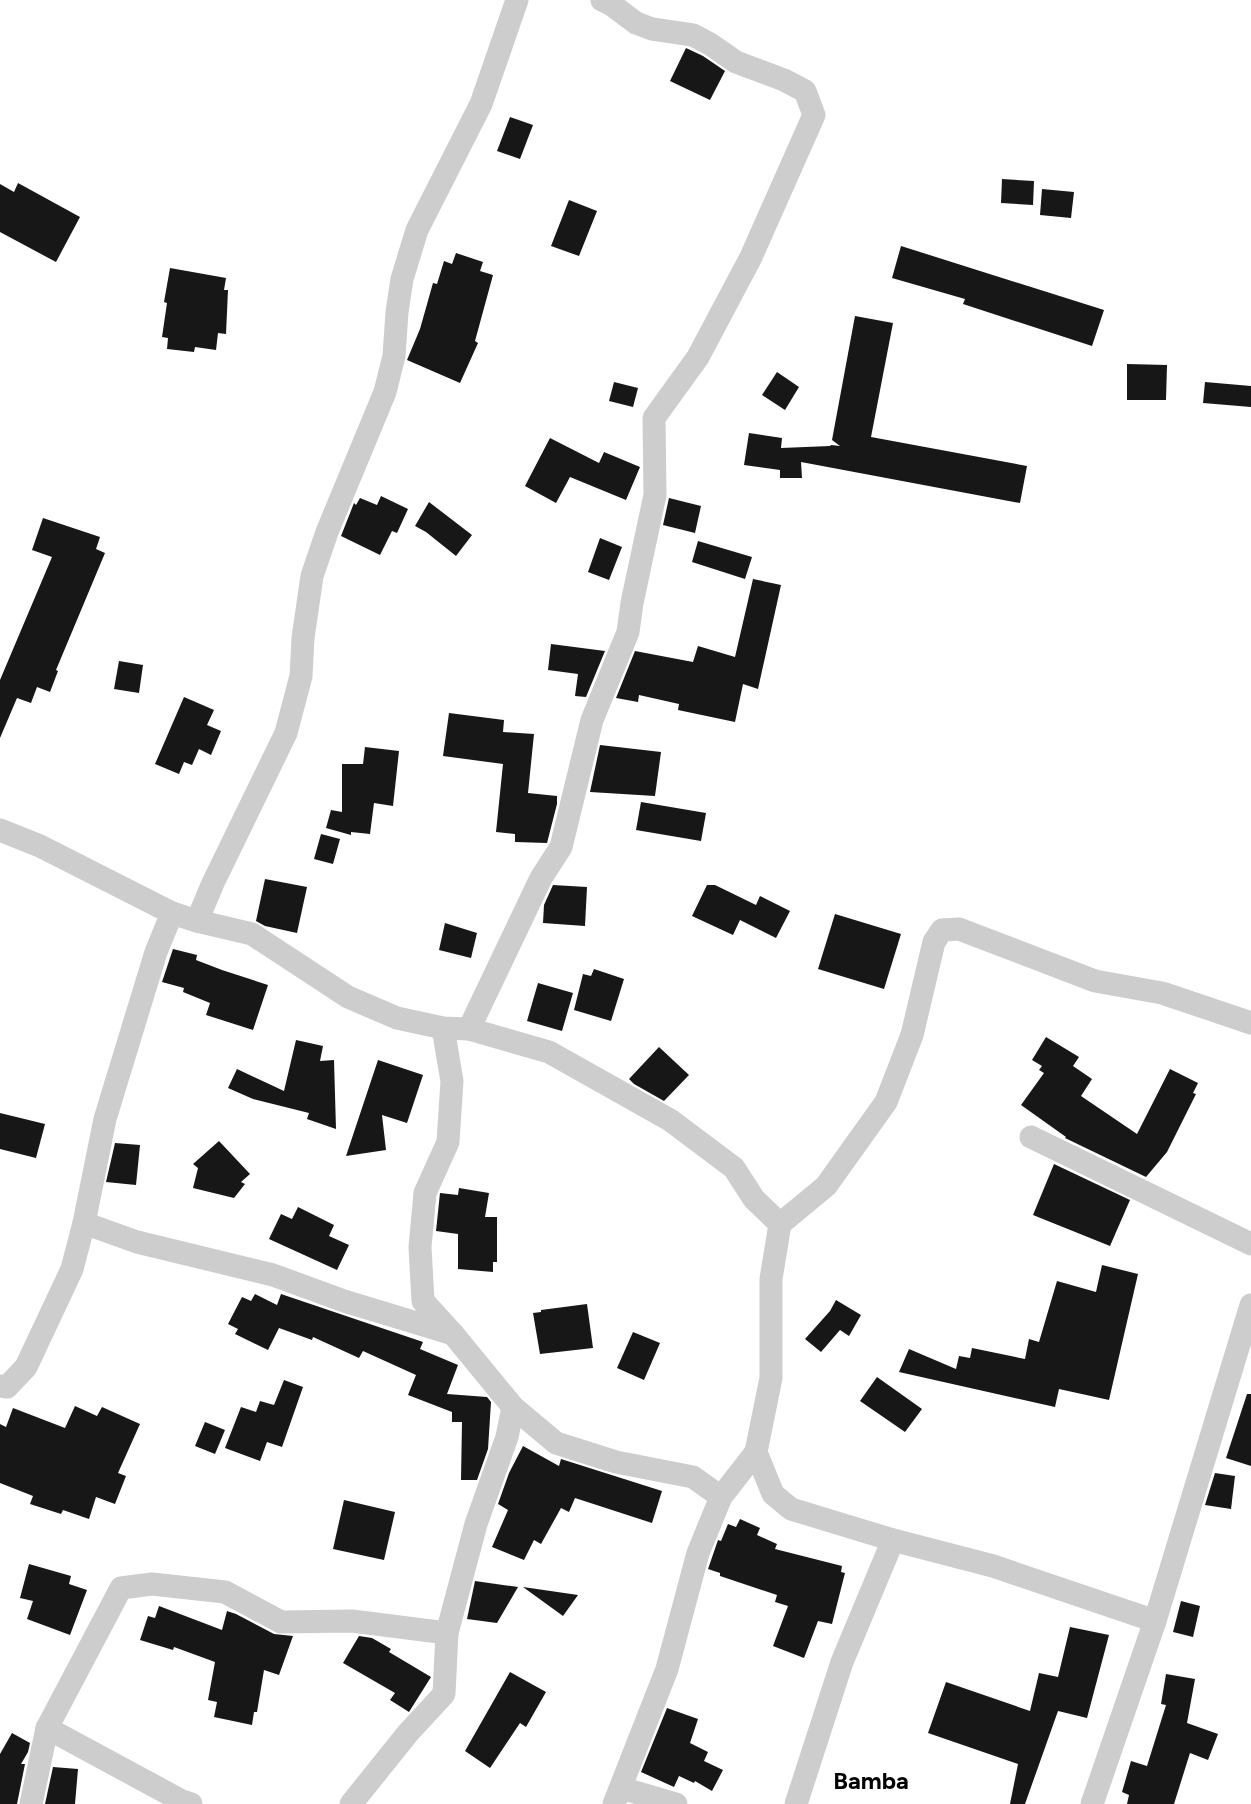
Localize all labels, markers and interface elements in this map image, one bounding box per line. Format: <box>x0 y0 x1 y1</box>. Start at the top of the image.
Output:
district label: Bamba <box>833 1766 909 1795</box>

